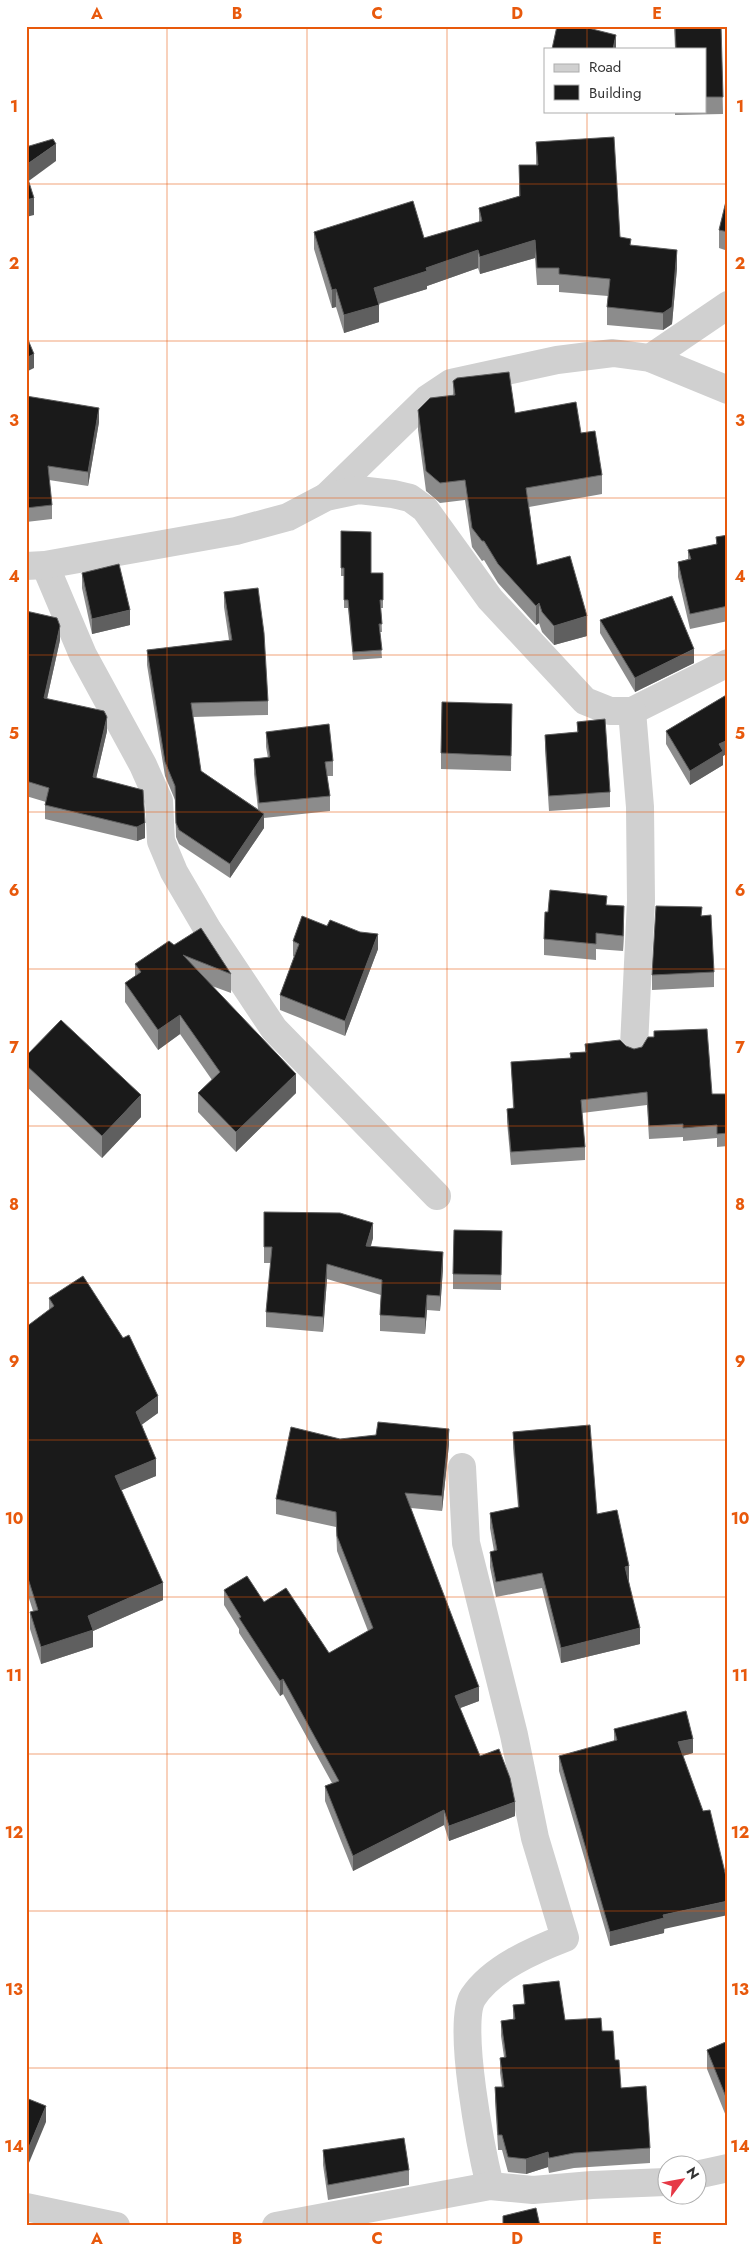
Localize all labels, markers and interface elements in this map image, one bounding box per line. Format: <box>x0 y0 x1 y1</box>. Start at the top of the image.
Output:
text: A <box>90 2 103 25</box>
text: B <box>232 2 242 25</box>
text: C <box>371 2 383 25</box>
text: D <box>511 2 523 25</box>
text: E <box>652 2 662 25</box>
legend <box>544 48 706 112</box>
text: Road <box>589 56 621 78</box>
text: Building <box>589 82 641 104</box>
text: 1 <box>10 95 18 118</box>
text: 1 <box>736 95 744 118</box>
text: 2 <box>9 252 19 275</box>
text: 2 <box>735 252 745 275</box>
text: 3 <box>9 409 19 432</box>
text: 3 <box>735 409 745 432</box>
text: 4 <box>8 565 20 588</box>
text: 4 <box>734 565 746 588</box>
text: 5 <box>9 722 19 745</box>
text: 5 <box>735 722 745 745</box>
text: 6 <box>9 879 19 902</box>
text: 6 <box>735 879 745 902</box>
text: 7 <box>9 1036 19 1059</box>
text: 7 <box>735 1036 745 1059</box>
text: 8 <box>9 1193 19 1216</box>
text: 8 <box>735 1193 745 1216</box>
text: 9 <box>9 1350 19 1373</box>
text: 9 <box>735 1350 745 1373</box>
text: 10 <box>5 1507 23 1530</box>
text: 10 <box>731 1507 749 1530</box>
text: 11 <box>6 1664 22 1687</box>
text: 11 <box>732 1664 748 1687</box>
text: 12 <box>5 1821 23 1844</box>
text: 12 <box>731 1821 749 1844</box>
text: 13 <box>5 1978 23 2001</box>
text: 13 <box>731 1978 749 2001</box>
text: 14 <box>4 2135 24 2158</box>
text: 14 <box>730 2135 750 2158</box>
north arrow <box>656 2154 706 2204</box>
text: N <box>682 2163 704 2183</box>
text: A <box>90 2227 103 2250</box>
text: B <box>232 2227 242 2250</box>
text: C <box>371 2227 383 2250</box>
text: D <box>511 2227 523 2250</box>
text: E <box>652 2227 662 2250</box>

